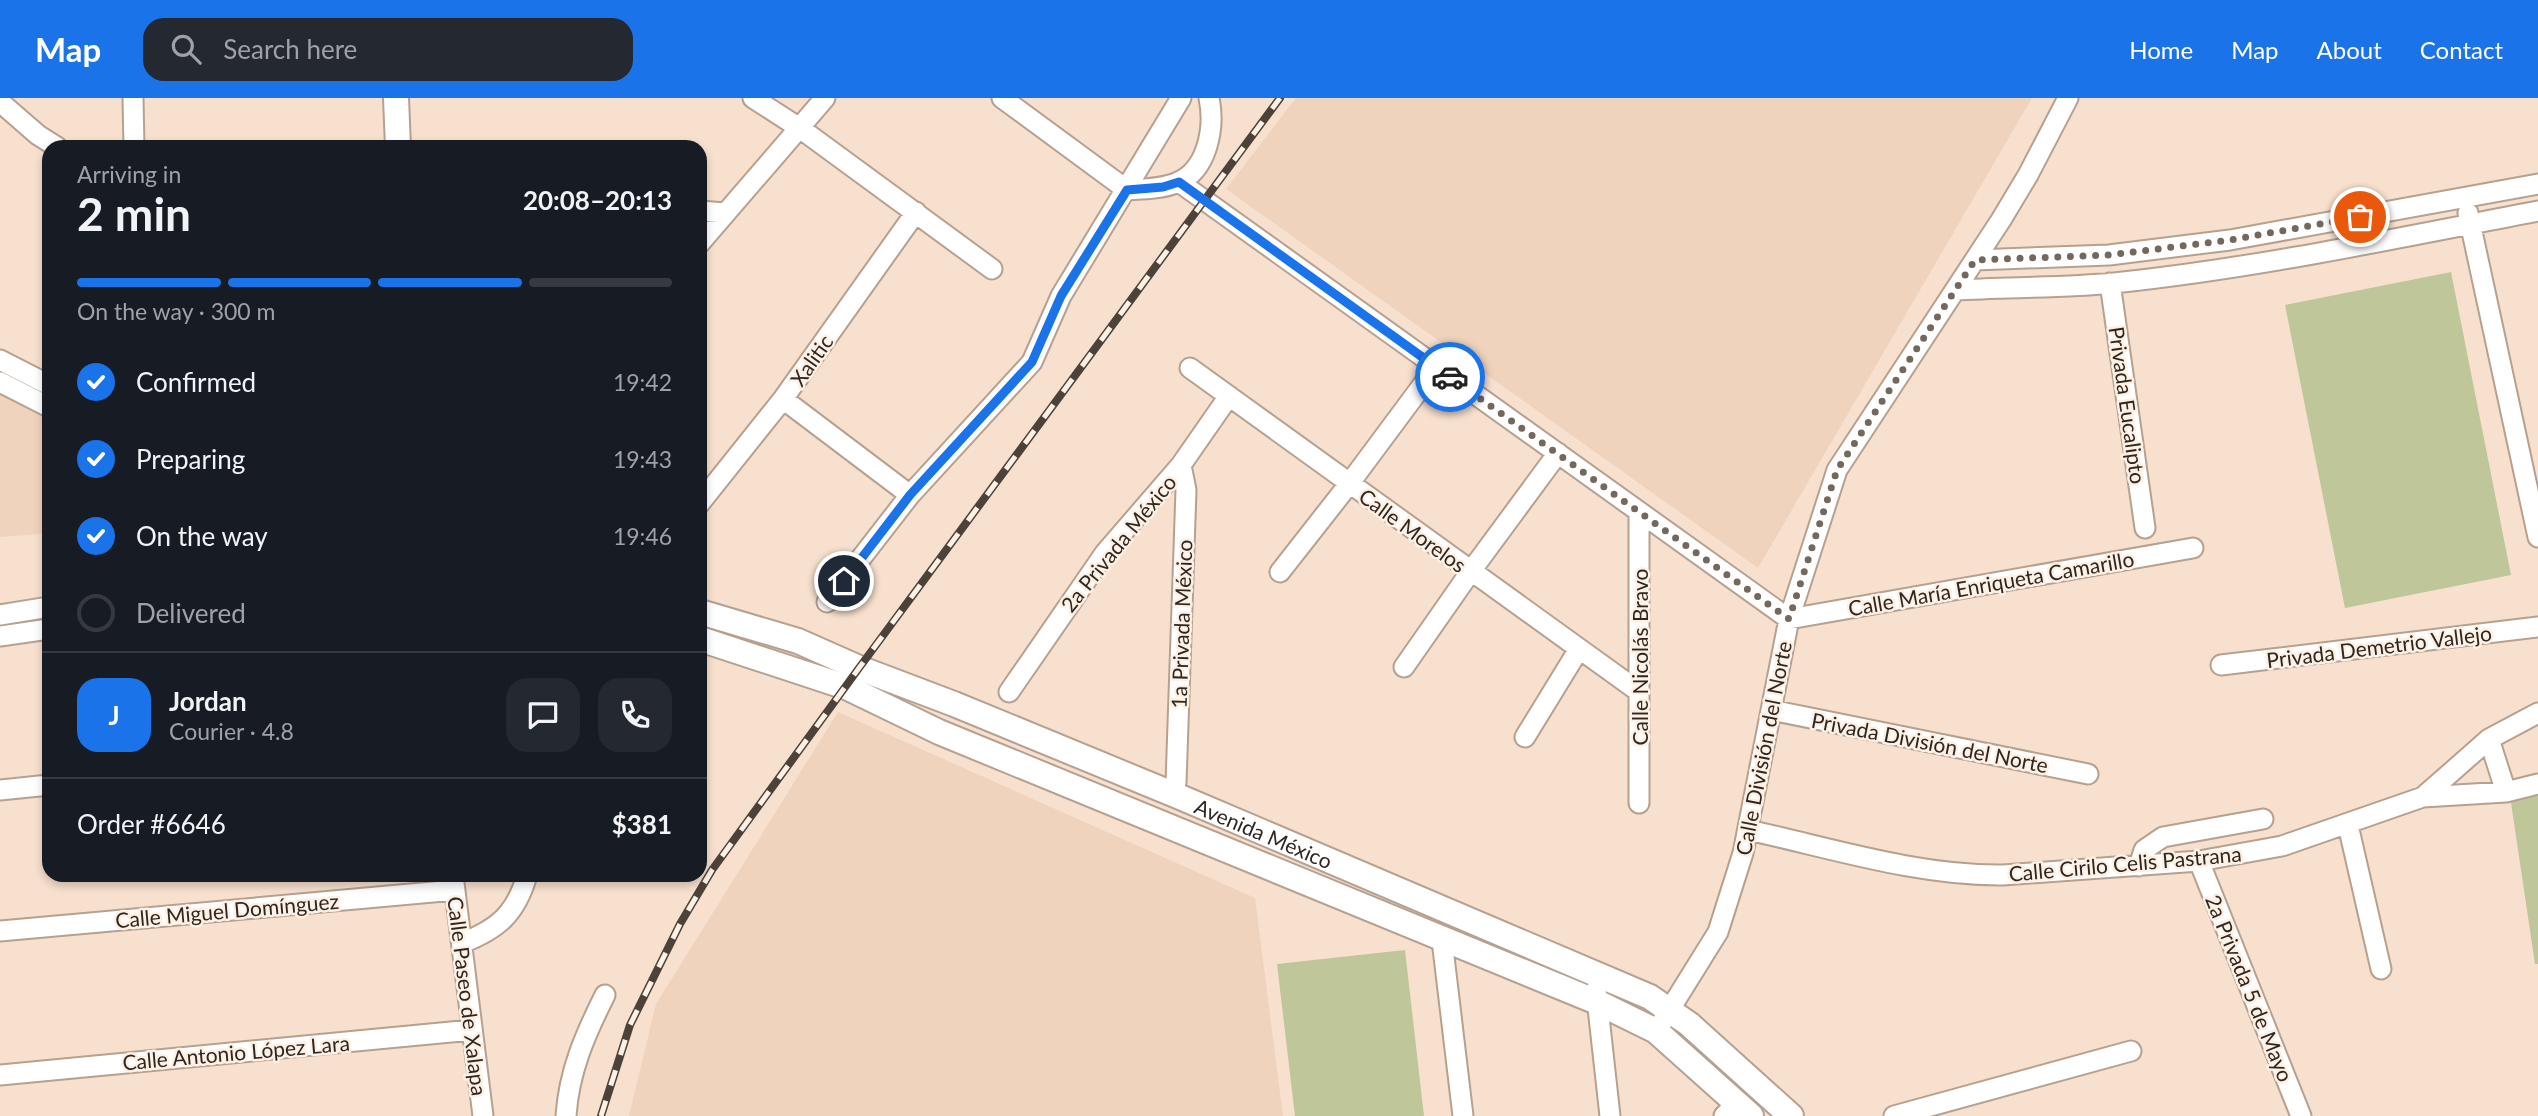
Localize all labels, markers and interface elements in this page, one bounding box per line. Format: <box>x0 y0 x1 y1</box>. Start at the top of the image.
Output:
search box <box>143 18 633 81</box>
text: Map <box>35 29 101 69</box>
icon: search <box>167 30 205 68</box>
text: Search here <box>223 33 357 65</box>
text: Home <box>2129 35 2193 64</box>
text: Map <box>2231 35 2279 64</box>
text: About <box>2317 35 2382 64</box>
text: Contact <box>2420 35 2503 64</box>
text: Arriving in <box>77 160 181 188</box>
text: 20:08–20:13 <box>523 184 672 216</box>
text: 2 min <box>77 186 191 241</box>
pin <box>2330 187 2390 247</box>
icon: bag <box>2341 198 2379 236</box>
text: On the way · 300 m <box>77 297 276 325</box>
street label: Privada Eucalipto <box>2105 325 2151 485</box>
street label: Xalitic <box>784 330 838 390</box>
courier <box>1415 342 1485 412</box>
icon: car <box>1431 358 1469 396</box>
icon: check <box>77 363 115 401</box>
text: Confirmed <box>136 366 256 398</box>
text: 19:42 <box>613 368 672 396</box>
icon: check <box>77 440 115 478</box>
text: Preparing <box>136 443 245 475</box>
text: 19:43 <box>613 445 672 473</box>
street label: 2a Privada México <box>1055 469 1181 617</box>
street label: Calle Morelos <box>1355 483 1471 577</box>
icon: check <box>77 517 115 555</box>
text: On the way <box>136 520 268 552</box>
text: 19:46 <box>613 522 672 550</box>
street label: 1a Privada México <box>1166 539 1196 709</box>
street label: Calle María Enriqueta Camarillo <box>1846 546 2136 620</box>
pin <box>814 551 874 611</box>
icon: home <box>825 562 863 600</box>
street label: Calle Nicolás Bravo <box>1627 568 1652 745</box>
text: Delivered <box>136 597 246 629</box>
street label: Privada Demetrio Vallejo <box>2265 620 2493 672</box>
street label: Calle División del Norte <box>1730 639 1796 857</box>
button: chat <box>506 678 580 752</box>
button: phone <box>598 678 672 752</box>
text: Jordan <box>169 685 247 717</box>
text: J <box>108 699 120 731</box>
street label: Privada División del Norte <box>1810 707 2050 777</box>
text: Courier · 4.8 <box>169 717 294 745</box>
street label: Avenida México <box>1191 792 1336 873</box>
text: Order #6646 <box>77 808 226 840</box>
text: $381 <box>612 808 672 840</box>
street label: Calle Cirilo Celis Pastrana <box>2008 840 2242 886</box>
street label: Calle Miguel Domínguez <box>114 888 340 932</box>
street label: 2a Privada 5 de Mayo <box>2201 891 2299 1085</box>
street label: Calle Paseo de Xalapa <box>443 895 493 1097</box>
street label: Calle Antonio López Lara <box>121 1030 351 1074</box>

